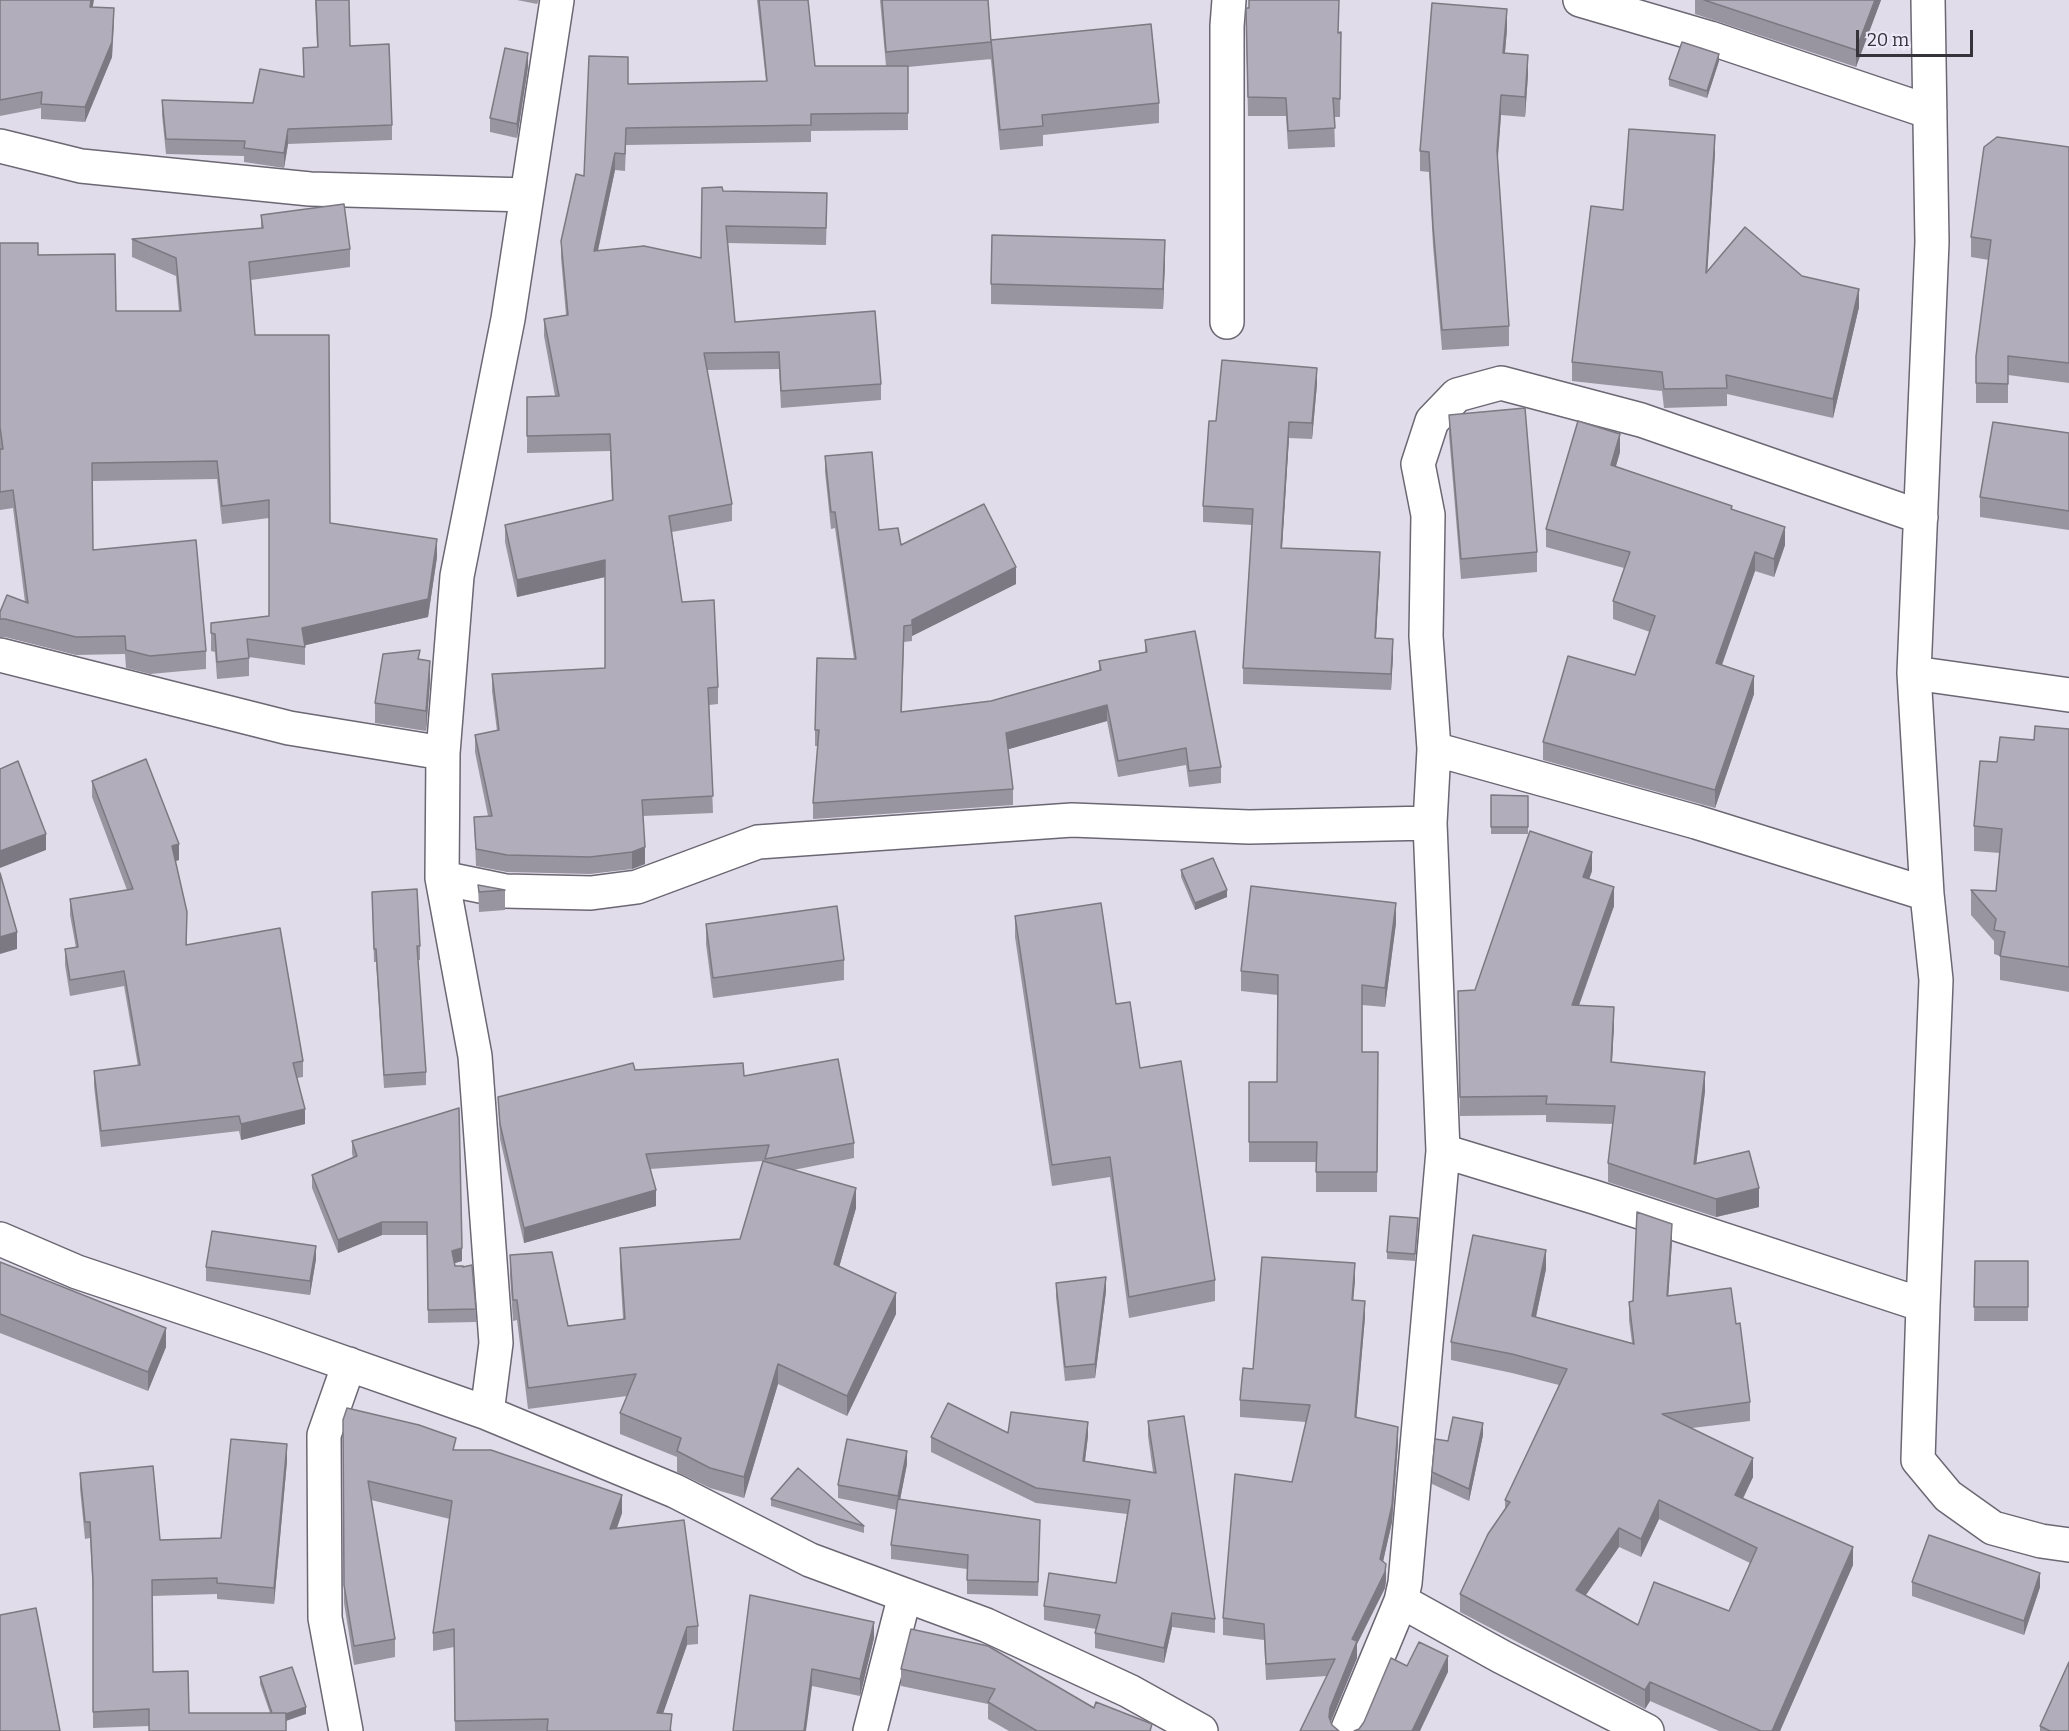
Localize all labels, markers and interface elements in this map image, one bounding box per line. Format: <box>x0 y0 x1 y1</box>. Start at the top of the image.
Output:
scale bar <box>1859 18 1976 56</box>
text: 20 m <box>1867 29 1909 51</box>

